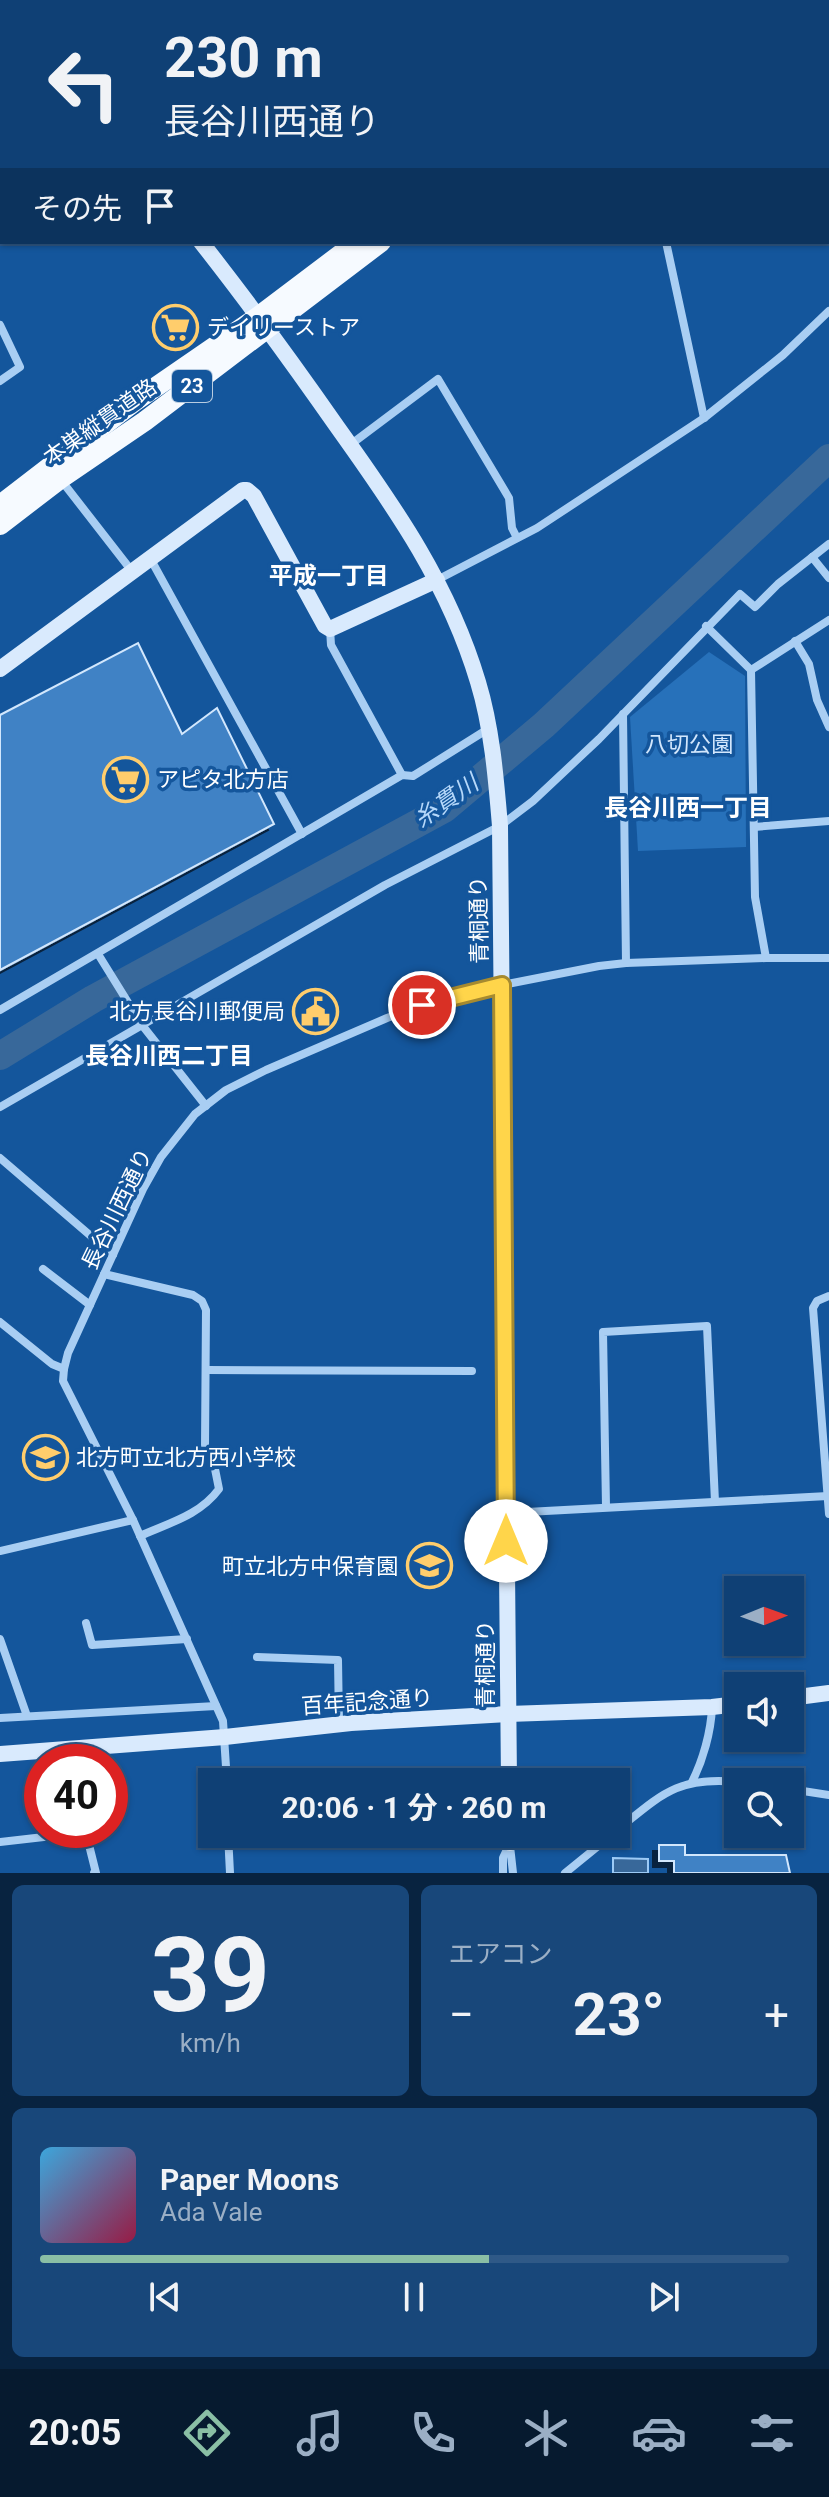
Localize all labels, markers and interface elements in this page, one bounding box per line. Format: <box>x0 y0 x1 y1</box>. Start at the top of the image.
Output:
text: 230 m <box>164 25 323 91</box>
icon: left <box>32 32 136 136</box>
text: 長谷川西通り <box>164 101 380 143</box>
icon: arrive <box>138 184 182 228</box>
text: その先 <box>32 191 122 226</box>
supermarket icon: デイリーストア <box>152 303 200 351</box>
place label: デイリーストア <box>207 315 360 340</box>
road number: 23 <box>172 370 212 402</box>
street label: 本巣縦貫道路 <box>39 374 161 470</box>
district label: 平成一丁目 <box>269 562 389 590</box>
park label: 八切公園 <box>645 732 733 757</box>
supermarket icon: アピタ北方店 <box>102 755 150 803</box>
place label: アピタ北方店 <box>157 767 289 792</box>
water label: 糸貫川 <box>408 767 486 833</box>
district label: 長谷川西一丁目 <box>604 794 772 822</box>
street label: 青桐通り <box>466 876 492 964</box>
pin <box>388 971 456 1039</box>
icon: arrive <box>400 983 444 1027</box>
public building icon: 北方長谷川郵便局 <box>292 987 340 1035</box>
place label: 北方長谷川郵便局 <box>109 999 285 1024</box>
district label: 長谷川西二丁目 <box>85 1042 253 1070</box>
street label: 長谷川西通り <box>77 1144 157 1274</box>
school or university icon: 北方町立北方西小学校 <box>21 1433 69 1481</box>
place label: 北方町立北方西小学校 <box>76 1445 296 1470</box>
position arrow <box>464 1499 548 1583</box>
school or university icon: 町立北方中保育園 <box>405 1542 453 1590</box>
place label: 町立北方中保育園 <box>222 1554 398 1579</box>
north arrow <box>724 1576 804 1656</box>
map controls <box>724 1576 804 1848</box>
street label: 青桐通り <box>473 1620 498 1708</box>
button: sound <box>724 1672 804 1752</box>
street label: 百年記念通り <box>300 1685 434 1719</box>
speed limit sign: 40 <box>24 1744 128 1848</box>
button: search <box>724 1768 804 1848</box>
text: 20:06 · 1 分 · 260 m <box>282 1790 546 1825</box>
text: 39 <box>151 1915 270 2036</box>
text: エアコン <box>449 1939 553 1969</box>
text: 23° <box>573 1979 665 2050</box>
text: − <box>449 1989 474 2041</box>
text: + <box>764 1989 789 2041</box>
text: km/h <box>180 2028 241 2058</box>
text: Paper Moons <box>160 2162 339 2197</box>
text: Ada Vale <box>160 2197 262 2227</box>
icon: previous <box>143 2275 187 2319</box>
icon: pause <box>392 2275 436 2319</box>
icon: next <box>642 2275 686 2319</box>
icon: directions <box>179 2405 235 2461</box>
icon: music <box>292 2405 348 2461</box>
icon: phone <box>405 2405 461 2461</box>
icon: climate <box>518 2405 574 2461</box>
icon: car <box>631 2405 687 2461</box>
icon: filters <box>744 2405 800 2461</box>
text: 20:05 <box>29 2412 121 2454</box>

